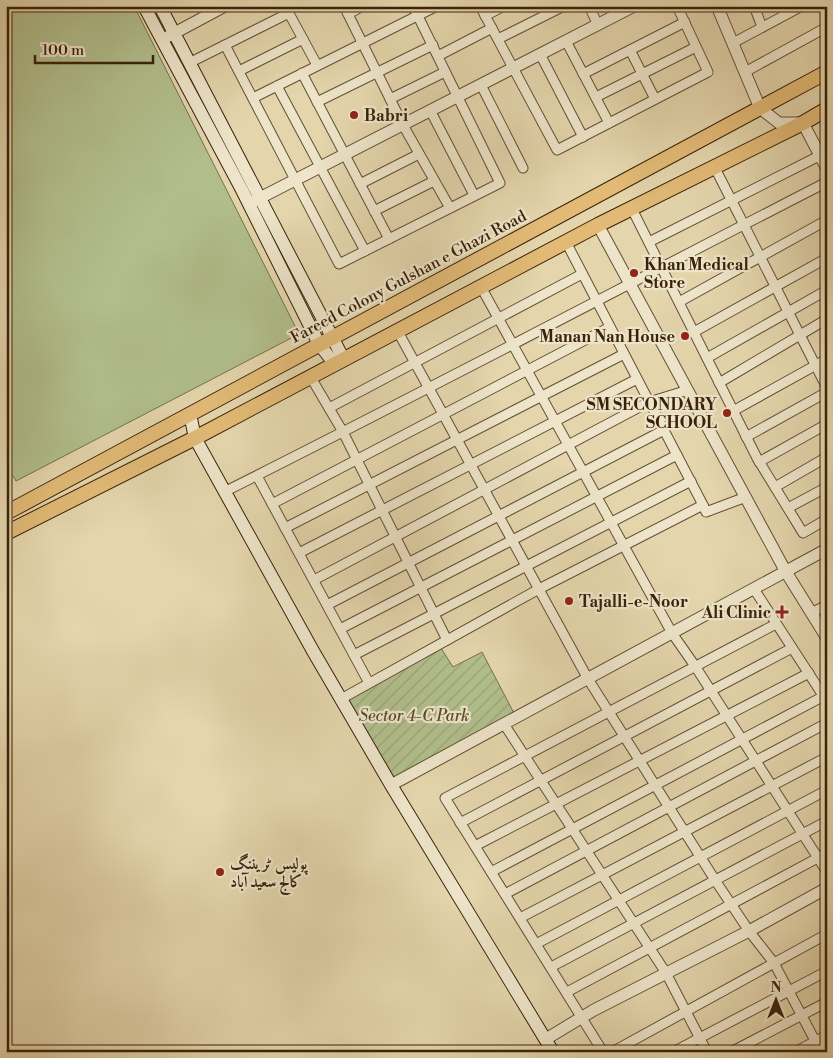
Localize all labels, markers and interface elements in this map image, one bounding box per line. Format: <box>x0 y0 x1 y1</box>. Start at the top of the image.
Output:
scale bar <box>35 32 152 64</box>
text: 100 m <box>42 41 84 60</box>
place label: Babri <box>364 106 408 126</box>
marker: Babri <box>348 109 360 121</box>
street label: Fareed Colony Gulshan e Ghazi Road <box>287 206 530 348</box>
place label: Khan Medical Store <box>644 255 750 293</box>
marker: Khan Medical Store <box>628 267 640 279</box>
place label: Manan Nan House <box>539 327 675 347</box>
marker: Manan Nan House <box>679 330 691 342</box>
place label: SM SECONDARY SCHOOL <box>586 395 718 433</box>
marker: SM SECONDARY SCHOOL <box>721 407 733 419</box>
place label: Tajalli-e-Noor <box>579 592 688 612</box>
marker: Tajalli-e-Noor <box>563 595 575 607</box>
place label: Ali Clinic <box>701 603 771 623</box>
marker: Ali Clinic <box>775 605 789 619</box>
park label: Sector 4-C Park <box>359 706 469 726</box>
place label: پولیس ٹریننگ کالج سعید آباد <box>230 853 308 895</box>
marker: پولیس ٹریننگ کالج سعید آباد <box>214 866 226 878</box>
north arrow <box>750 976 800 1026</box>
text: N <box>770 979 782 997</box>

